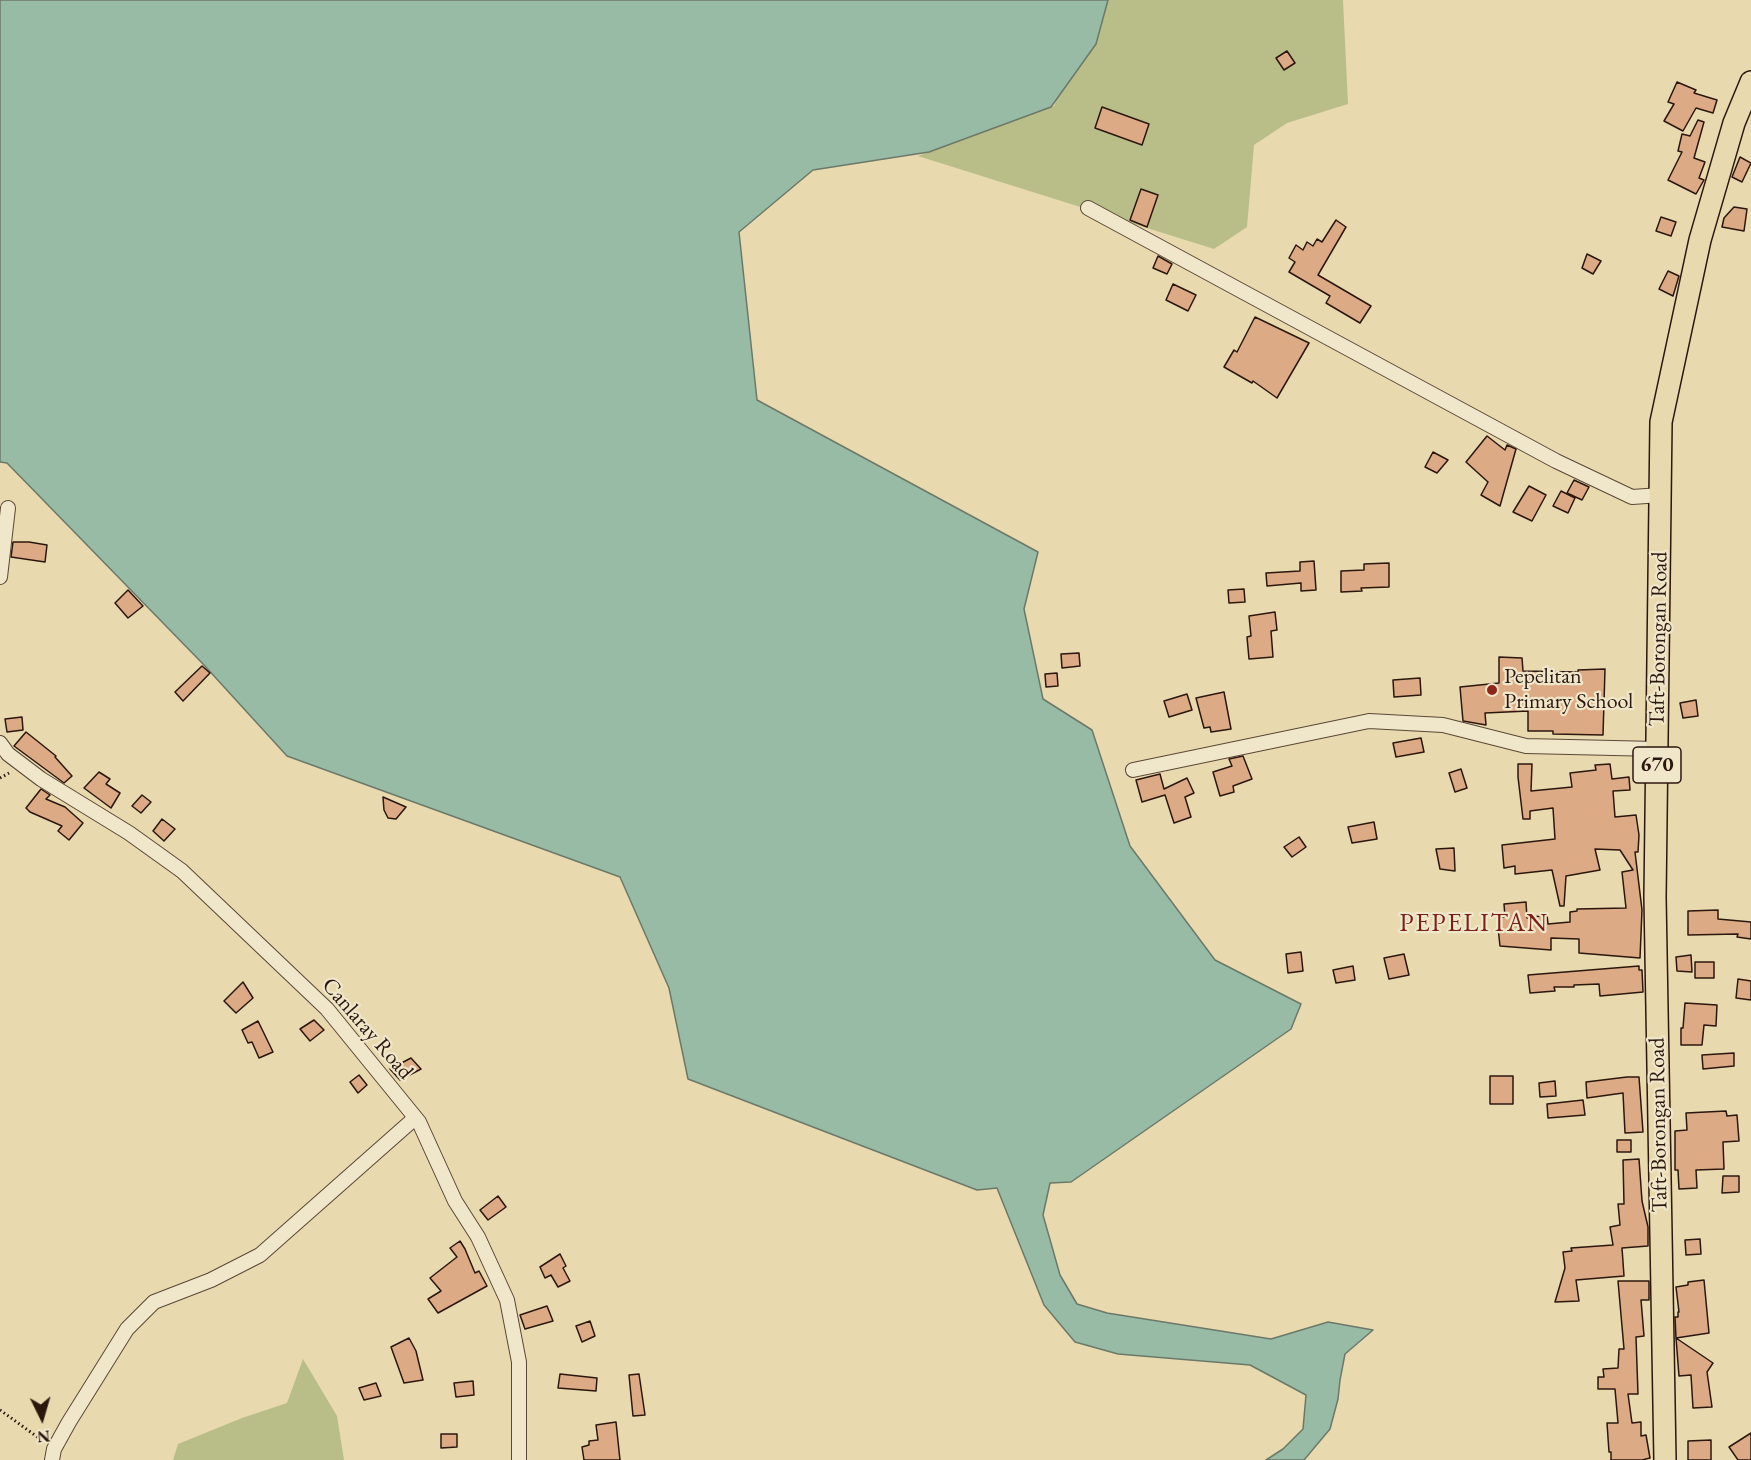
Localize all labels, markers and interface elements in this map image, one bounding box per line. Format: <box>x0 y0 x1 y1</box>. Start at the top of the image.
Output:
street label: Taft-Borongan Road <box>1644 551 1674 727</box>
place label: Pepelitan Primary School <box>1504 664 1633 716</box>
marker: Pepelitan Primary School <box>1485 683 1499 697</box>
road number: 670 <box>1633 747 1681 783</box>
district label: PEPELITAN <box>1399 908 1549 940</box>
street label: Canlaray Road <box>316 973 418 1085</box>
street label: Taft-Borongan Road <box>1644 1037 1674 1213</box>
north arrow <box>12 1388 72 1448</box>
text: N <box>36 1425 51 1447</box>

